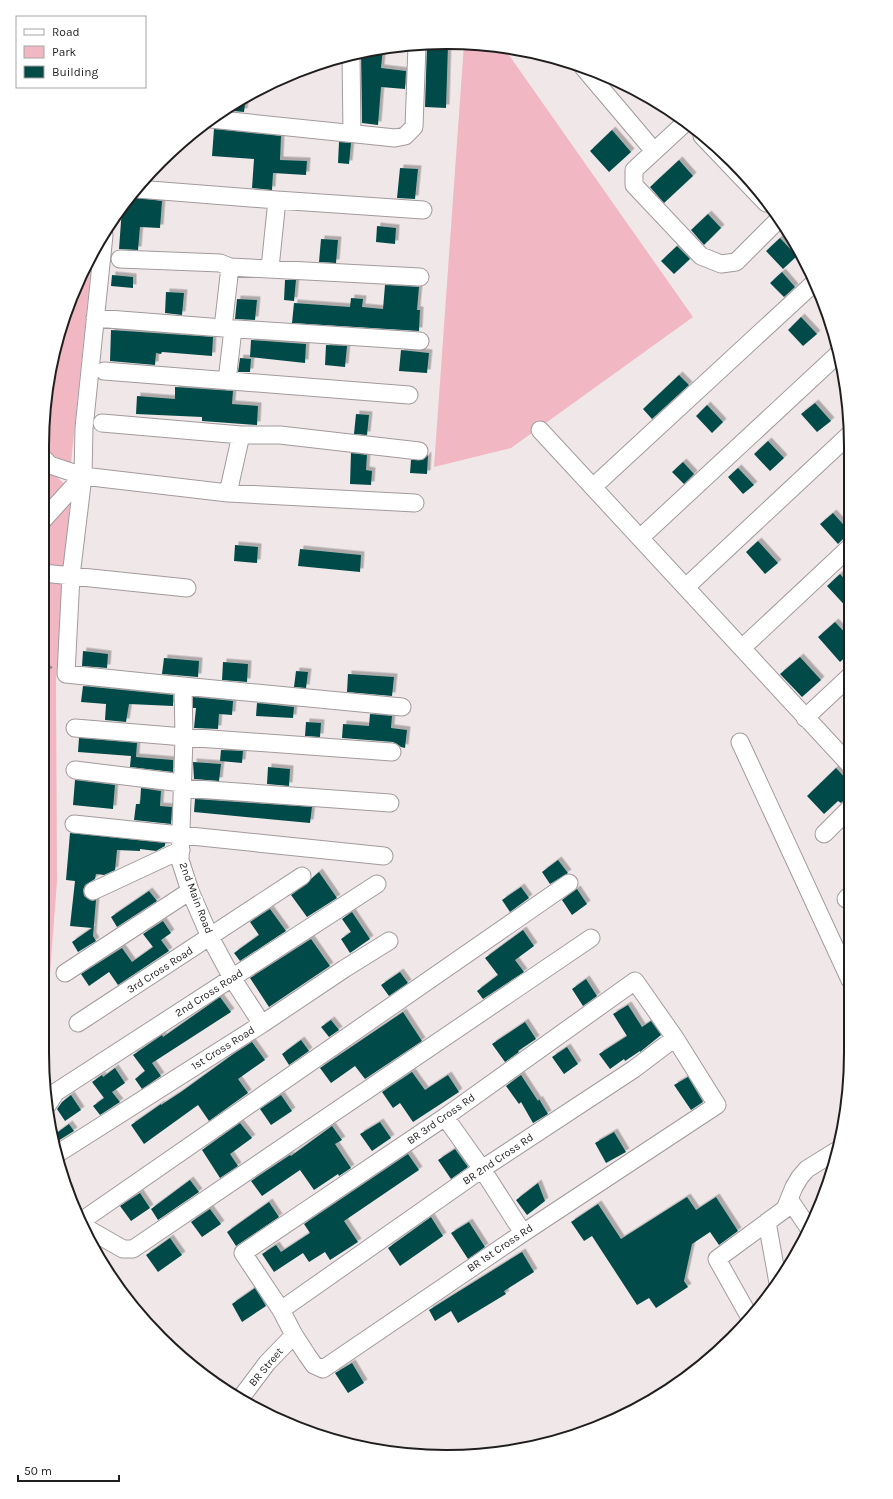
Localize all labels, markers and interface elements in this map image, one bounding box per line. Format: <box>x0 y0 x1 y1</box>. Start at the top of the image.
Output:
legend <box>16 16 146 88</box>
text: Road <box>52 25 80 39</box>
text: Park <box>52 45 77 59</box>
text: Building <box>52 65 99 79</box>
street label: 2nd Main Road <box>176 860 216 936</box>
street label: 3rd Cross Road <box>125 944 195 996</box>
street label: 2nd Cross Road <box>173 966 245 1020</box>
street label: 1st Cross Road <box>189 1023 257 1073</box>
street label: BR 3rd Cross Rd <box>405 1091 477 1147</box>
street label: BR 2nd Cross Rd <box>460 1131 536 1187</box>
street label: BR 1st Cross Rd <box>465 1221 535 1275</box>
street label: BR Street <box>246 1345 286 1389</box>
scale bar <box>18 1457 119 1483</box>
text: 50 m <box>24 1464 52 1478</box>

